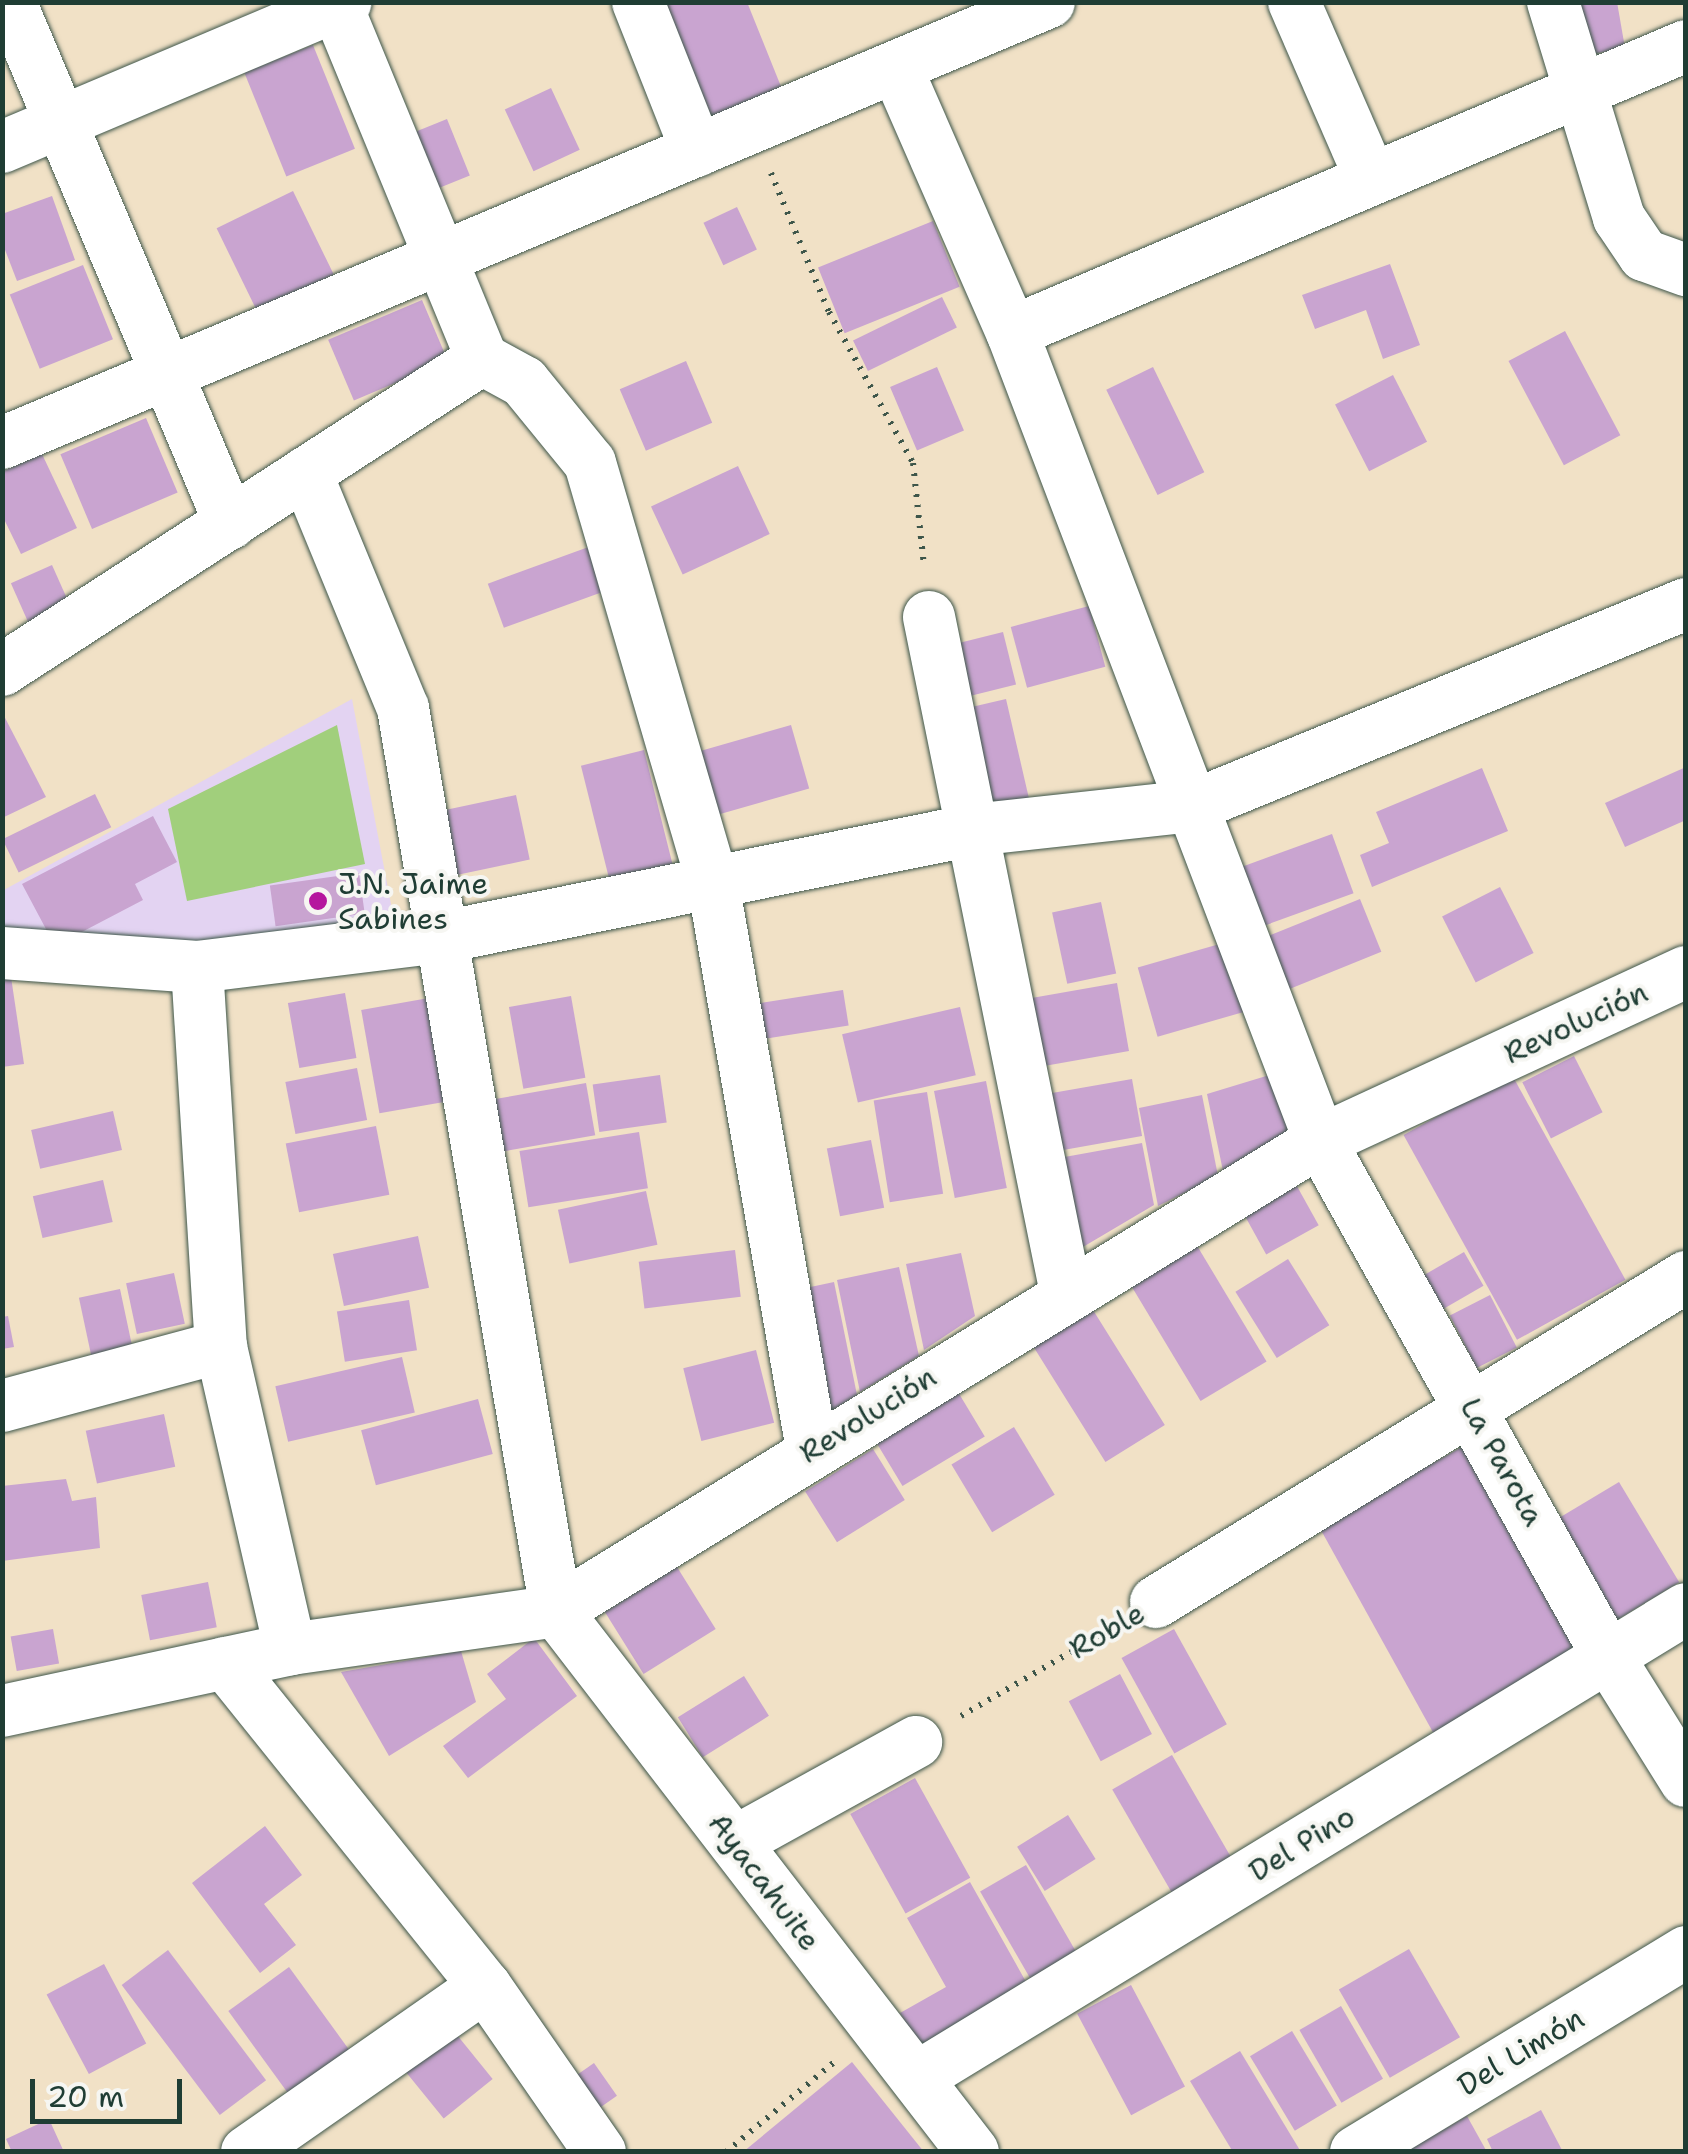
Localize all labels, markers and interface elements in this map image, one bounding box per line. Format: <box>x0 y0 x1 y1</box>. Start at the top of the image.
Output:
place label: J.N. Jaime Sabines <box>338 866 488 936</box>
marker: J.N. Jaime Sabines <box>307 890 329 912</box>
street label: Revolución <box>1498 974 1654 1072</box>
street label: Revolución <box>793 1359 943 1471</box>
street label: La Parota <box>1452 1392 1552 1532</box>
street label: Roble <box>1063 1595 1151 1667</box>
street label: Del Pino <box>1243 1798 1361 1890</box>
street label: Ayacahuite <box>701 1806 827 1958</box>
street label: Del Limón <box>1451 2000 1591 2104</box>
scale bar <box>35 2059 188 2121</box>
text: 20 m <box>47 2076 124 2117</box>

